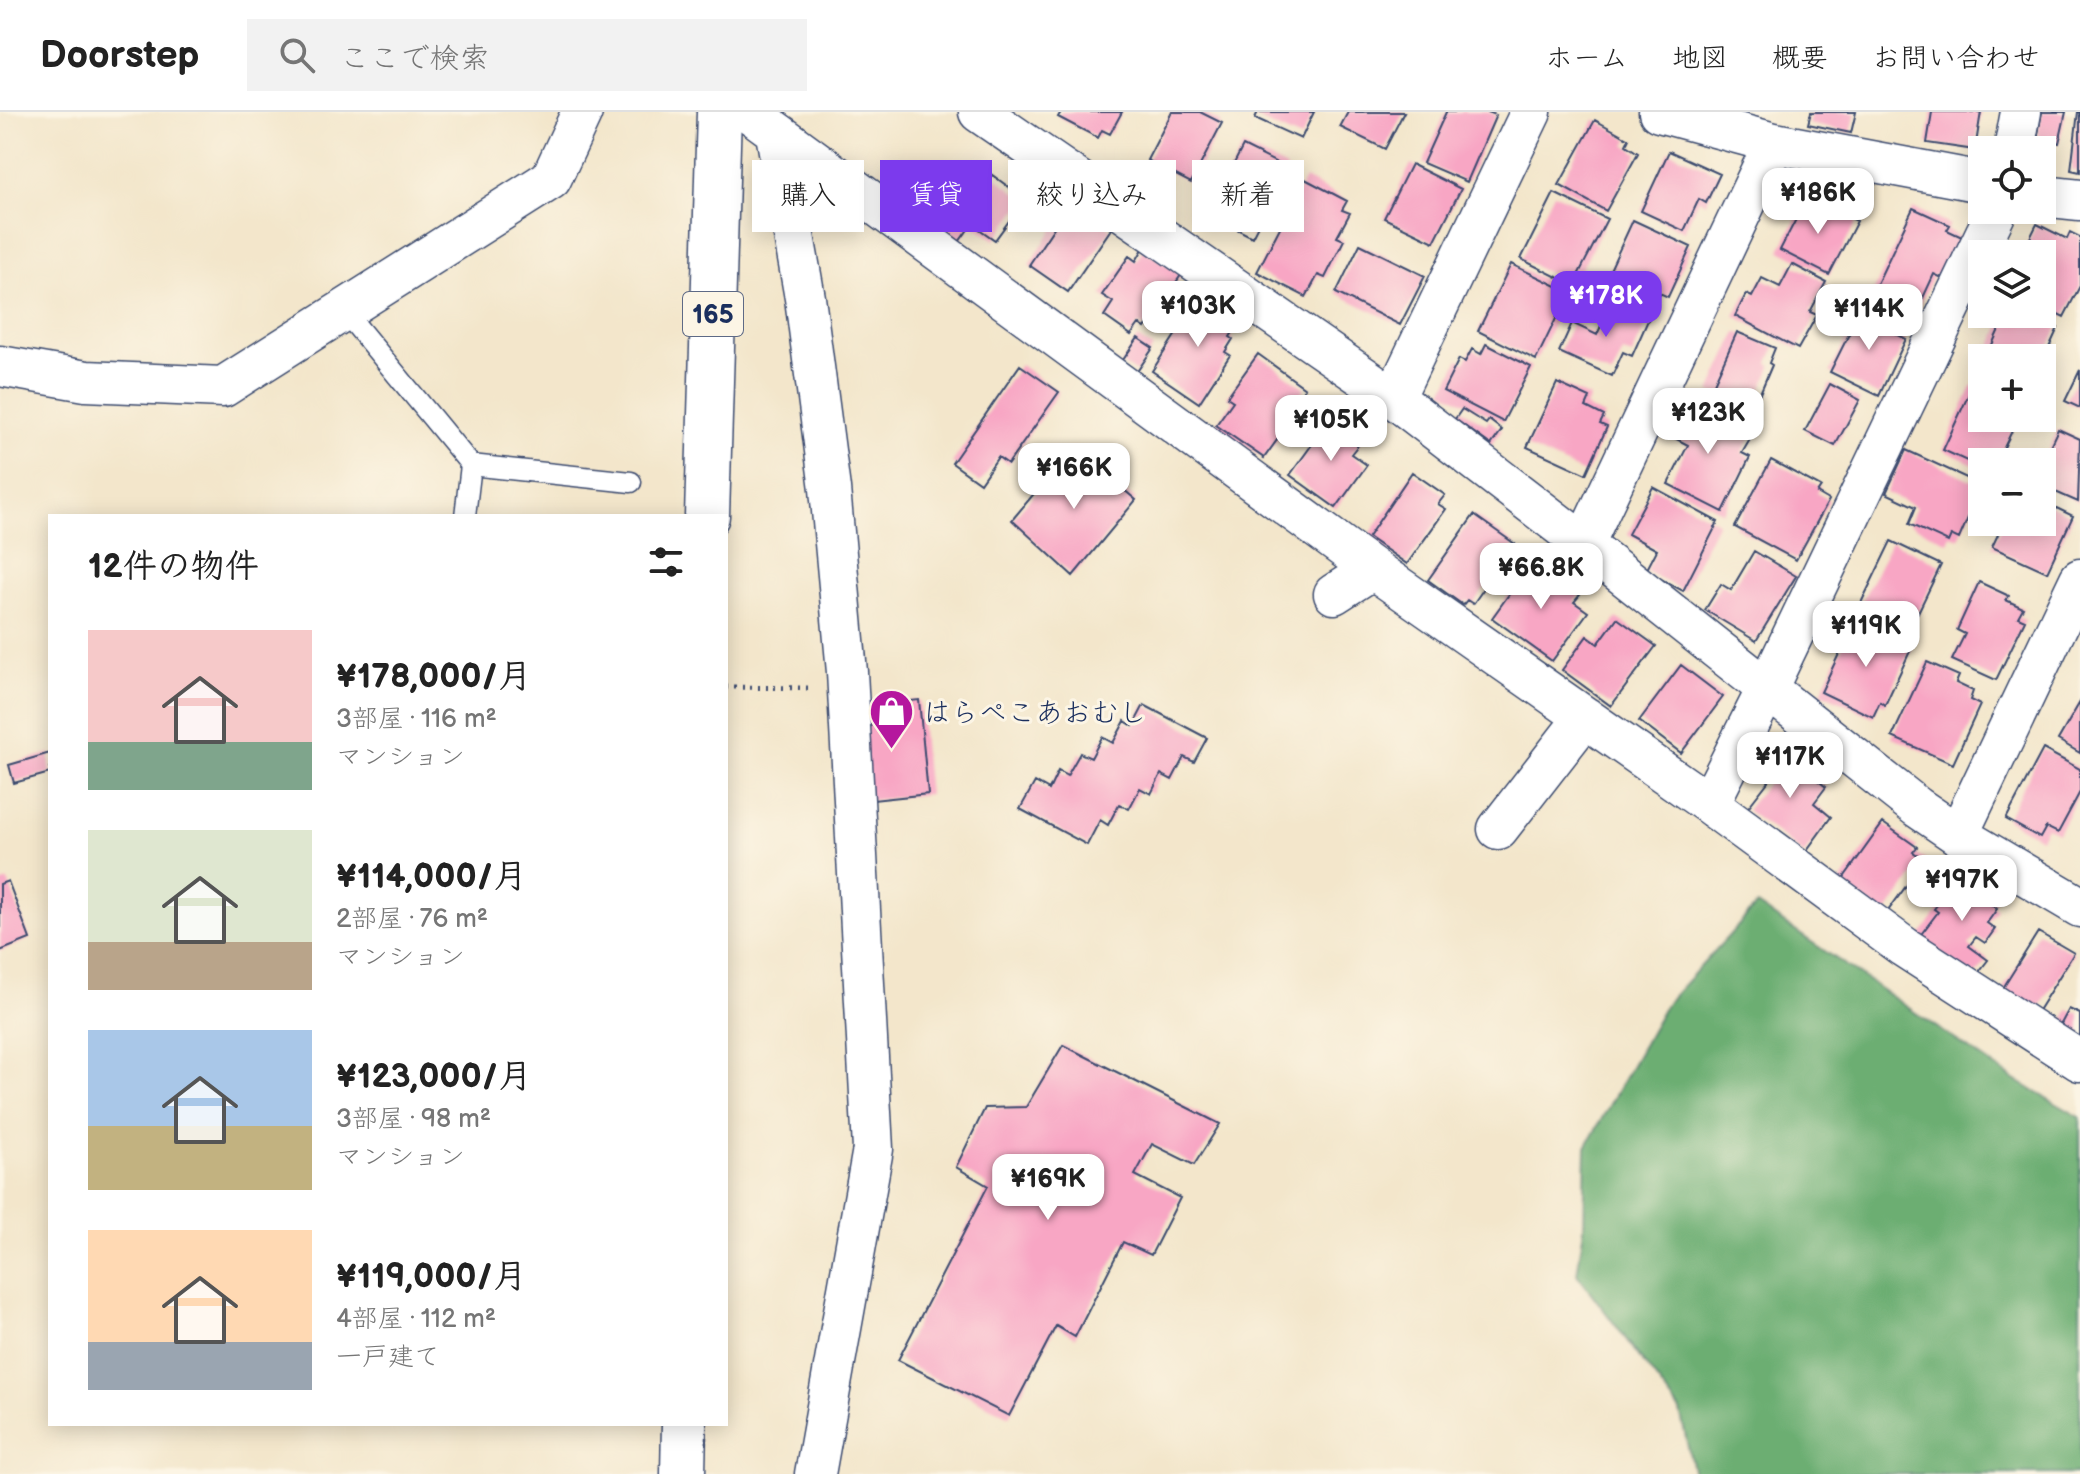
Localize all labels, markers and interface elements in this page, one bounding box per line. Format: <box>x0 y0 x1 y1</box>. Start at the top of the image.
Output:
search box <box>247 19 807 91</box>
text: Doorstep <box>40 33 199 78</box>
icon: search <box>275 33 319 77</box>
text: ここで検索 <box>339 41 489 77</box>
text: ホーム <box>1545 42 1628 75</box>
text: 地図 <box>1672 42 1728 75</box>
text: 概要 <box>1772 42 1828 75</box>
text: お問い合わせ <box>1872 42 2040 75</box>
map controls <box>1968 136 2056 536</box>
button: locate <box>1968 136 2056 224</box>
chip: 購入 <box>752 160 864 232</box>
chip: 賃貸 <box>880 160 992 232</box>
chip: 絞り込み <box>1008 160 1176 232</box>
chip: 新着 <box>1192 160 1304 232</box>
pin: ¥186K <box>1762 168 1874 236</box>
text: ¥186K <box>1780 178 1856 209</box>
button: layers <box>1968 240 2056 328</box>
pin: ¥178K <box>1550 271 1662 339</box>
pin: ¥103K <box>1142 281 1254 349</box>
text: ¥178K <box>1569 281 1643 312</box>
pin: ¥114K <box>1813 284 1925 352</box>
text: ¥103K <box>1160 291 1236 322</box>
road number: 165 <box>683 292 743 336</box>
text: ¥114K <box>1834 294 1904 325</box>
button: + <box>1968 344 2056 432</box>
pin: ¥123K <box>1652 388 1764 456</box>
pin: ¥105K <box>1275 395 1387 463</box>
text: ¥123K <box>1671 398 1745 429</box>
text: ¥105K <box>1293 405 1369 436</box>
pin: ¥166K <box>1018 443 1130 511</box>
button: − <box>1968 448 2056 536</box>
text: ¥166K <box>1036 453 1112 484</box>
icon: filters <box>644 540 688 584</box>
pin: ¥66.8K <box>1476 543 1606 611</box>
text: 12件の物件 <box>88 546 259 587</box>
text: ¥66.8K <box>1498 553 1584 584</box>
pin: ¥119K <box>1810 601 1922 669</box>
text: ¥119K <box>1831 611 1901 642</box>
text: ¥178,000/月 <box>336 656 532 697</box>
icon: home <box>152 662 248 758</box>
shop icon: はらぺこあおむし <box>868 688 916 751</box>
place label: はらぺこあおむし <box>923 697 1147 730</box>
text: 3部屋 · 116 m² <box>336 704 497 735</box>
pin: ¥117K <box>1734 732 1846 800</box>
text: マンション <box>336 742 465 773</box>
text: ¥117K <box>1755 742 1825 773</box>
pin: ¥197K <box>1906 855 2018 923</box>
text: ¥114,000/月 <box>336 856 527 897</box>
icon: home <box>152 862 248 958</box>
text: ¥197K <box>1925 865 1999 896</box>
text: 2部屋 · 76 m² <box>336 904 488 935</box>
text: マンション <box>336 942 465 973</box>
text: ¥123,000/月 <box>336 1056 532 1097</box>
icon: home <box>152 1062 248 1158</box>
text: 3部屋 · 98 m² <box>336 1104 491 1135</box>
text: マンション <box>336 1142 465 1173</box>
pin: ¥169K <box>992 1154 1104 1222</box>
text: ¥169K <box>1010 1164 1086 1195</box>
text: ¥119,000/月 <box>336 1256 527 1297</box>
icon: home <box>152 1262 248 1358</box>
text: 4部屋 · 112 m² <box>336 1304 496 1335</box>
text: 一戸建て <box>336 1342 440 1373</box>

